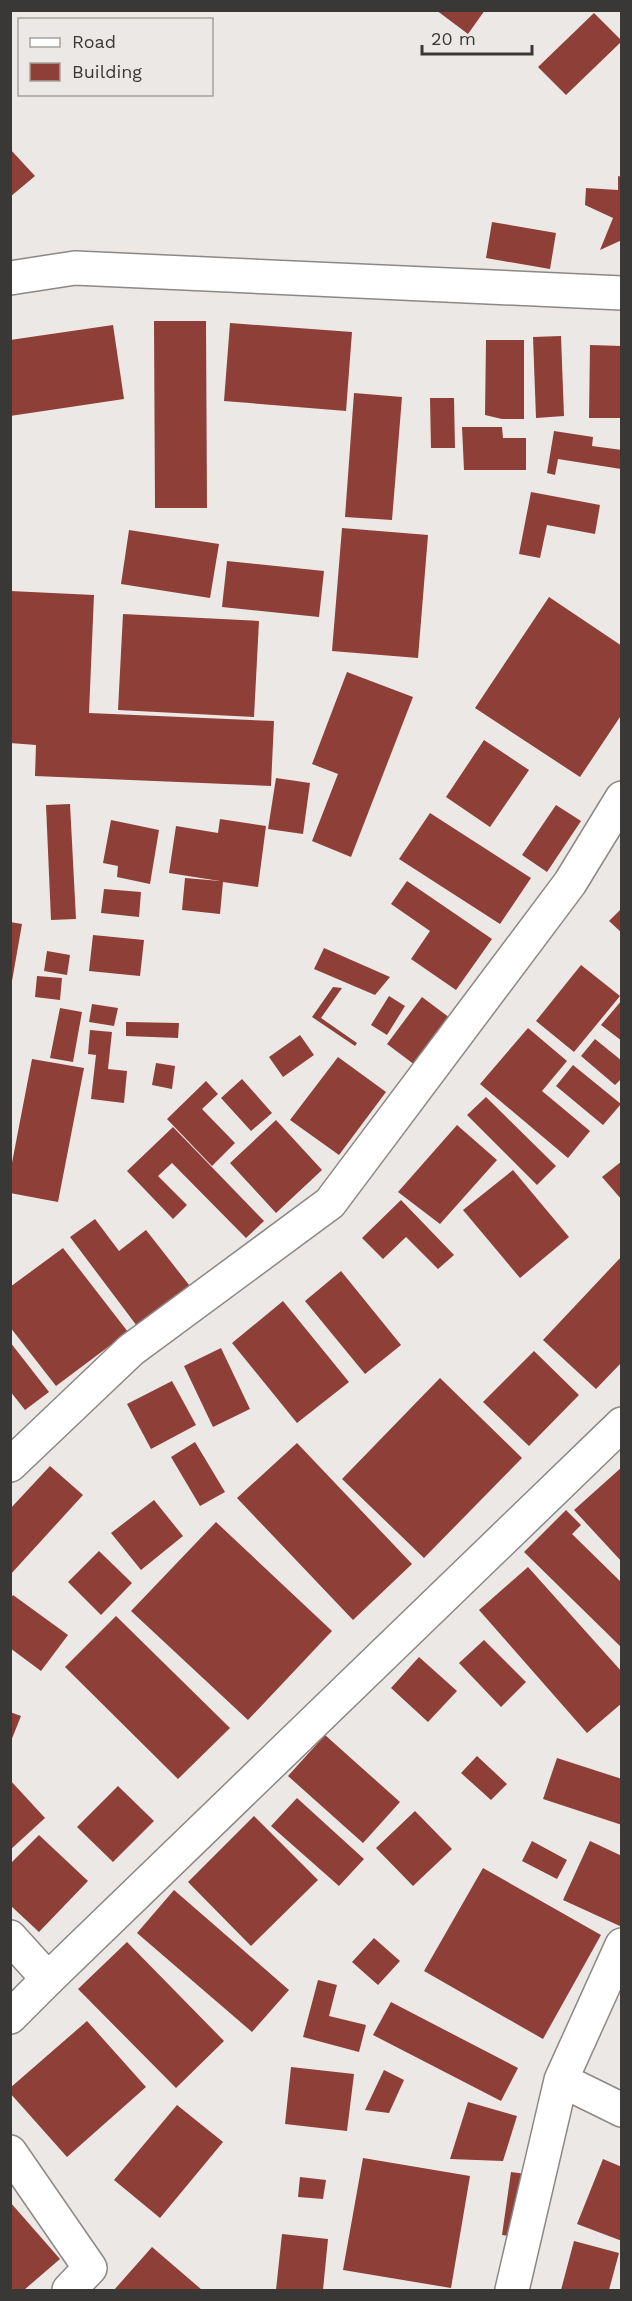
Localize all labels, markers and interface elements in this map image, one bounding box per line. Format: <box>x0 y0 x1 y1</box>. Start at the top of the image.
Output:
legend <box>18 18 213 96</box>
scale bar <box>422 18 532 56</box>
text: 20 m <box>431 28 476 49</box>
text: Road <box>72 31 116 52</box>
text: Building <box>72 61 142 82</box>

